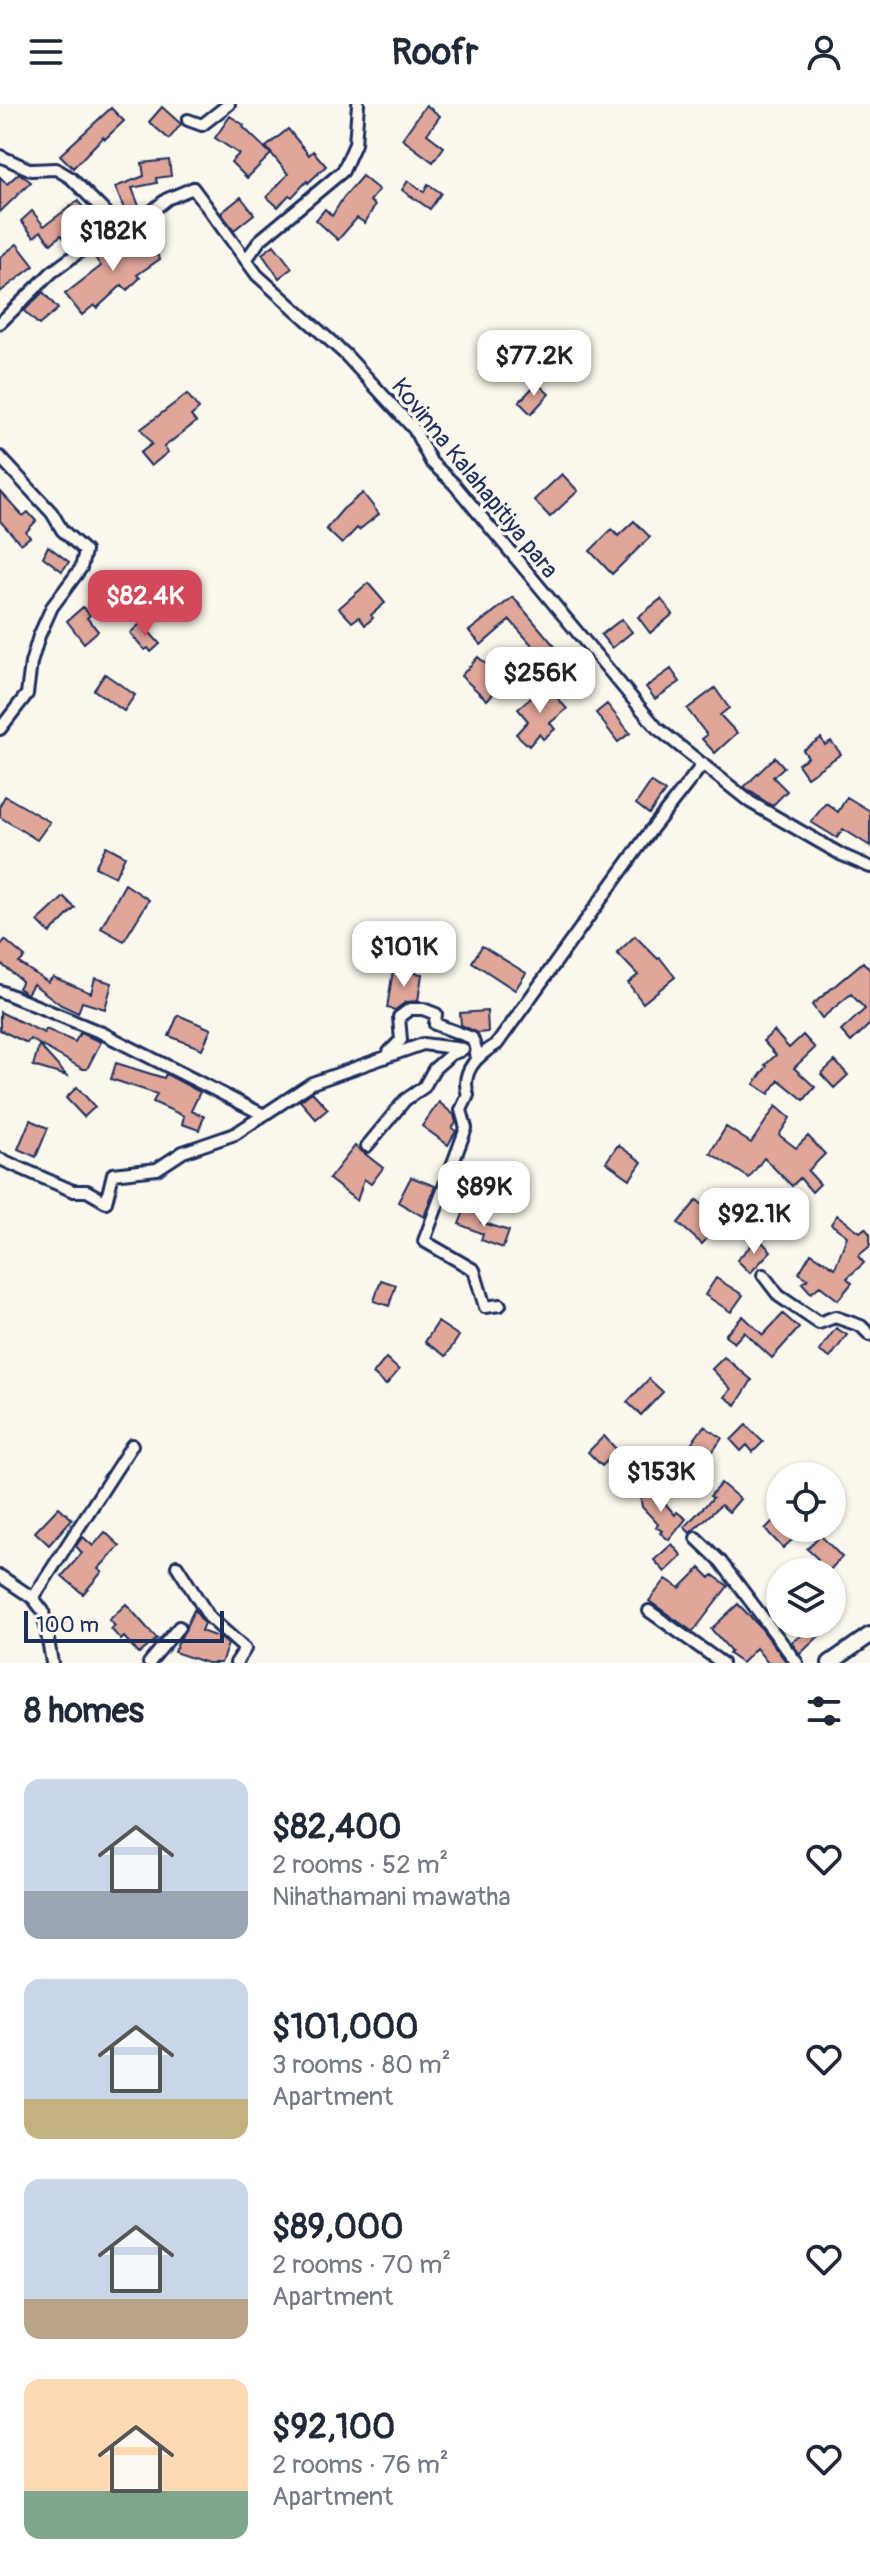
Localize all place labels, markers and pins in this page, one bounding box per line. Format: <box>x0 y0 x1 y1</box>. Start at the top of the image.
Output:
pin: $182K <box>57 205 169 273</box>
pin: $77.2K <box>469 330 599 398</box>
pin: $82.4K <box>80 570 210 638</box>
pin: $256K <box>484 647 596 715</box>
pin: $101K <box>348 921 460 989</box>
pin: $89K <box>437 1161 531 1229</box>
pin: $92.1K <box>689 1188 819 1256</box>
pin: $153K <box>605 1446 717 1514</box>

